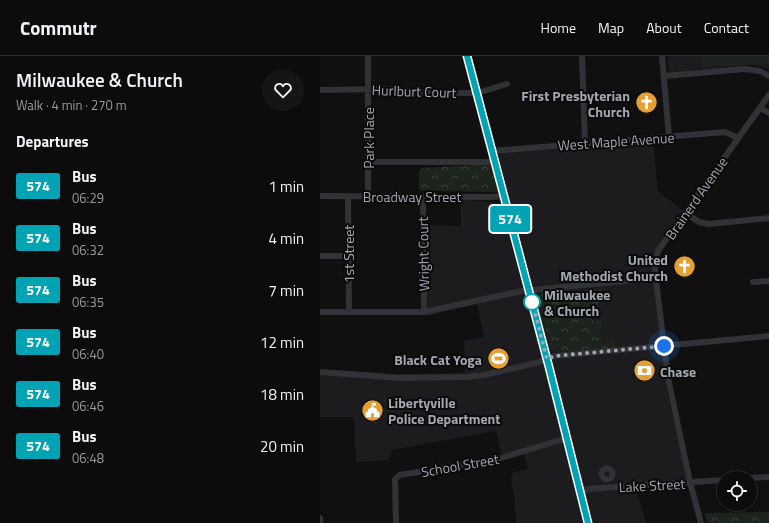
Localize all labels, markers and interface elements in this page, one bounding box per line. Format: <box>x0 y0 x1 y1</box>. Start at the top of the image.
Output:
text: Commutr <box>20 13 97 42</box>
text: Home <box>541 17 576 38</box>
text: Map <box>598 17 624 38</box>
text: About <box>646 17 682 38</box>
text: Contact <box>704 17 749 38</box>
text: Milwaukee & Church <box>16 65 183 94</box>
button: heart <box>262 69 304 111</box>
street label: Hurlburt Court <box>371 79 457 103</box>
place label: First Presbyterian Church <box>521 85 630 122</box>
church icon: First Presbyterian Church <box>633 90 659 116</box>
text: Walk · 4 min · 270 m <box>16 95 127 115</box>
street label: Park Place <box>358 107 379 169</box>
street label: West Maple Avenue <box>557 126 675 156</box>
text: Departures <box>16 130 89 153</box>
street label: Brainerd Avenue <box>660 152 732 244</box>
text: Bus <box>72 165 97 188</box>
text: 574 <box>26 175 50 196</box>
text: 1 min <box>268 175 304 198</box>
street label: Broadway Street <box>363 186 461 207</box>
text: 06:29 <box>72 188 104 208</box>
line badge: 574 <box>487 206 533 232</box>
text: 574 <box>498 208 522 229</box>
street label: Wright Court <box>412 216 434 292</box>
text: Bus <box>72 217 97 240</box>
street label: 1st Street <box>338 225 359 283</box>
text: 574 <box>26 227 50 248</box>
text: 4 min <box>268 227 304 250</box>
text: 06:32 <box>72 240 104 260</box>
place label: United Methodist Church <box>560 249 668 286</box>
church icon: United Methodist Church <box>671 254 697 280</box>
text: Bus <box>72 269 97 292</box>
text: 574 <box>26 279 50 300</box>
text: 7 min <box>268 279 304 302</box>
place label: Milwaukee & Church <box>544 284 610 321</box>
text: 06:35 <box>72 292 104 312</box>
marker: Milwaukee & Church <box>523 293 541 311</box>
text: Bus <box>72 321 97 344</box>
text: 574 <box>26 331 50 352</box>
text: 12 min <box>260 331 304 354</box>
your location <box>654 336 674 356</box>
text: 06:40 <box>72 344 104 364</box>
sports icon: Black Cat Yoga <box>485 346 511 372</box>
place label: Black Cat Yoga <box>394 349 482 370</box>
bank icon: Chase <box>632 358 658 384</box>
place label: Chase <box>660 361 696 382</box>
text: Bus <box>72 373 97 396</box>
text: 574 <box>26 383 50 404</box>
text: 18 min <box>260 383 304 406</box>
place label: Libertyville Police Department <box>388 392 500 429</box>
text: 06:46 <box>72 396 104 416</box>
public building icon: Libertyville Police Department <box>360 397 386 423</box>
text: Bus <box>72 425 97 448</box>
text: 574 <box>26 435 50 456</box>
text: 20 min <box>260 435 304 458</box>
text: 06:48 <box>72 448 104 468</box>
street label: School Street <box>420 448 501 482</box>
map controls <box>717 471 757 511</box>
button: locate <box>717 471 757 511</box>
street label: Lake Street <box>618 473 686 497</box>

